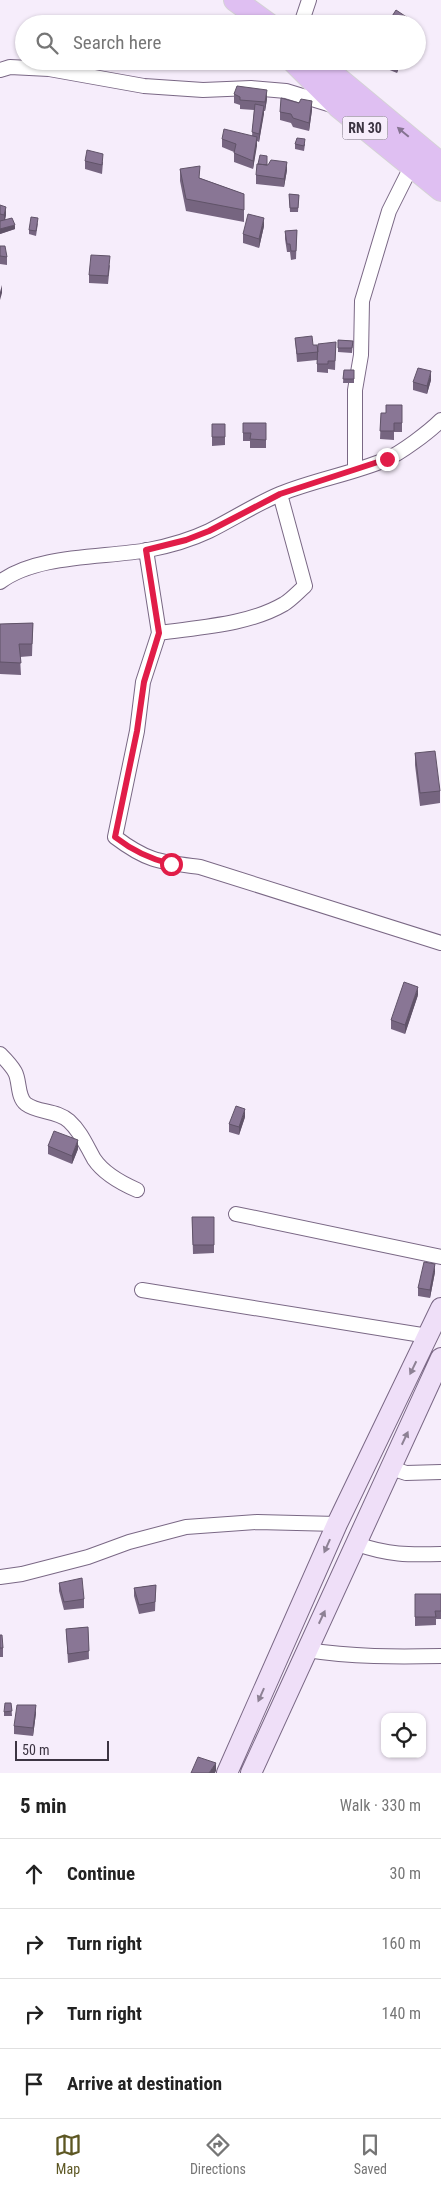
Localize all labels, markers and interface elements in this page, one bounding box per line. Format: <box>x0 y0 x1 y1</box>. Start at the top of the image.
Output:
search box <box>15 15 426 70</box>
icon: search <box>33 29 61 57</box>
text: Search here <box>73 31 161 54</box>
road number: RN 30 <box>342 116 388 140</box>
one-way arrow <box>397 127 410 138</box>
route end <box>376 448 399 471</box>
route start <box>160 853 183 876</box>
one-way arrow <box>408 1361 416 1375</box>
one-way arrow <box>401 1431 409 1445</box>
one-way arrow <box>322 1539 330 1553</box>
one-way arrow <box>319 1610 327 1624</box>
one-way arrow <box>257 1688 265 1702</box>
map controls <box>381 1713 426 1758</box>
button: locate <box>381 1713 426 1758</box>
scale bar <box>15 1738 109 1761</box>
text: 50 m <box>22 1742 50 1758</box>
text: 5 min <box>20 1794 67 1818</box>
text: Walk · 330 m <box>340 1796 421 1815</box>
icon: ahead <box>20 1860 48 1888</box>
text: Continue <box>67 1862 135 1885</box>
text: 30 m <box>389 1864 421 1883</box>
icon: right <box>20 1930 48 1958</box>
text: Turn right <box>67 1932 142 1955</box>
text: 160 m <box>382 1934 421 1953</box>
icon: right <box>20 2000 48 2028</box>
text: Turn right <box>67 2002 142 2025</box>
text: 140 m <box>382 2004 421 2023</box>
icon: arrive <box>20 2070 48 2098</box>
text: Arrive at destination <box>67 2072 222 2095</box>
tab: Map <box>54 2131 82 2177</box>
tab: Directions <box>190 2131 246 2177</box>
tab: Saved <box>354 2131 387 2177</box>

